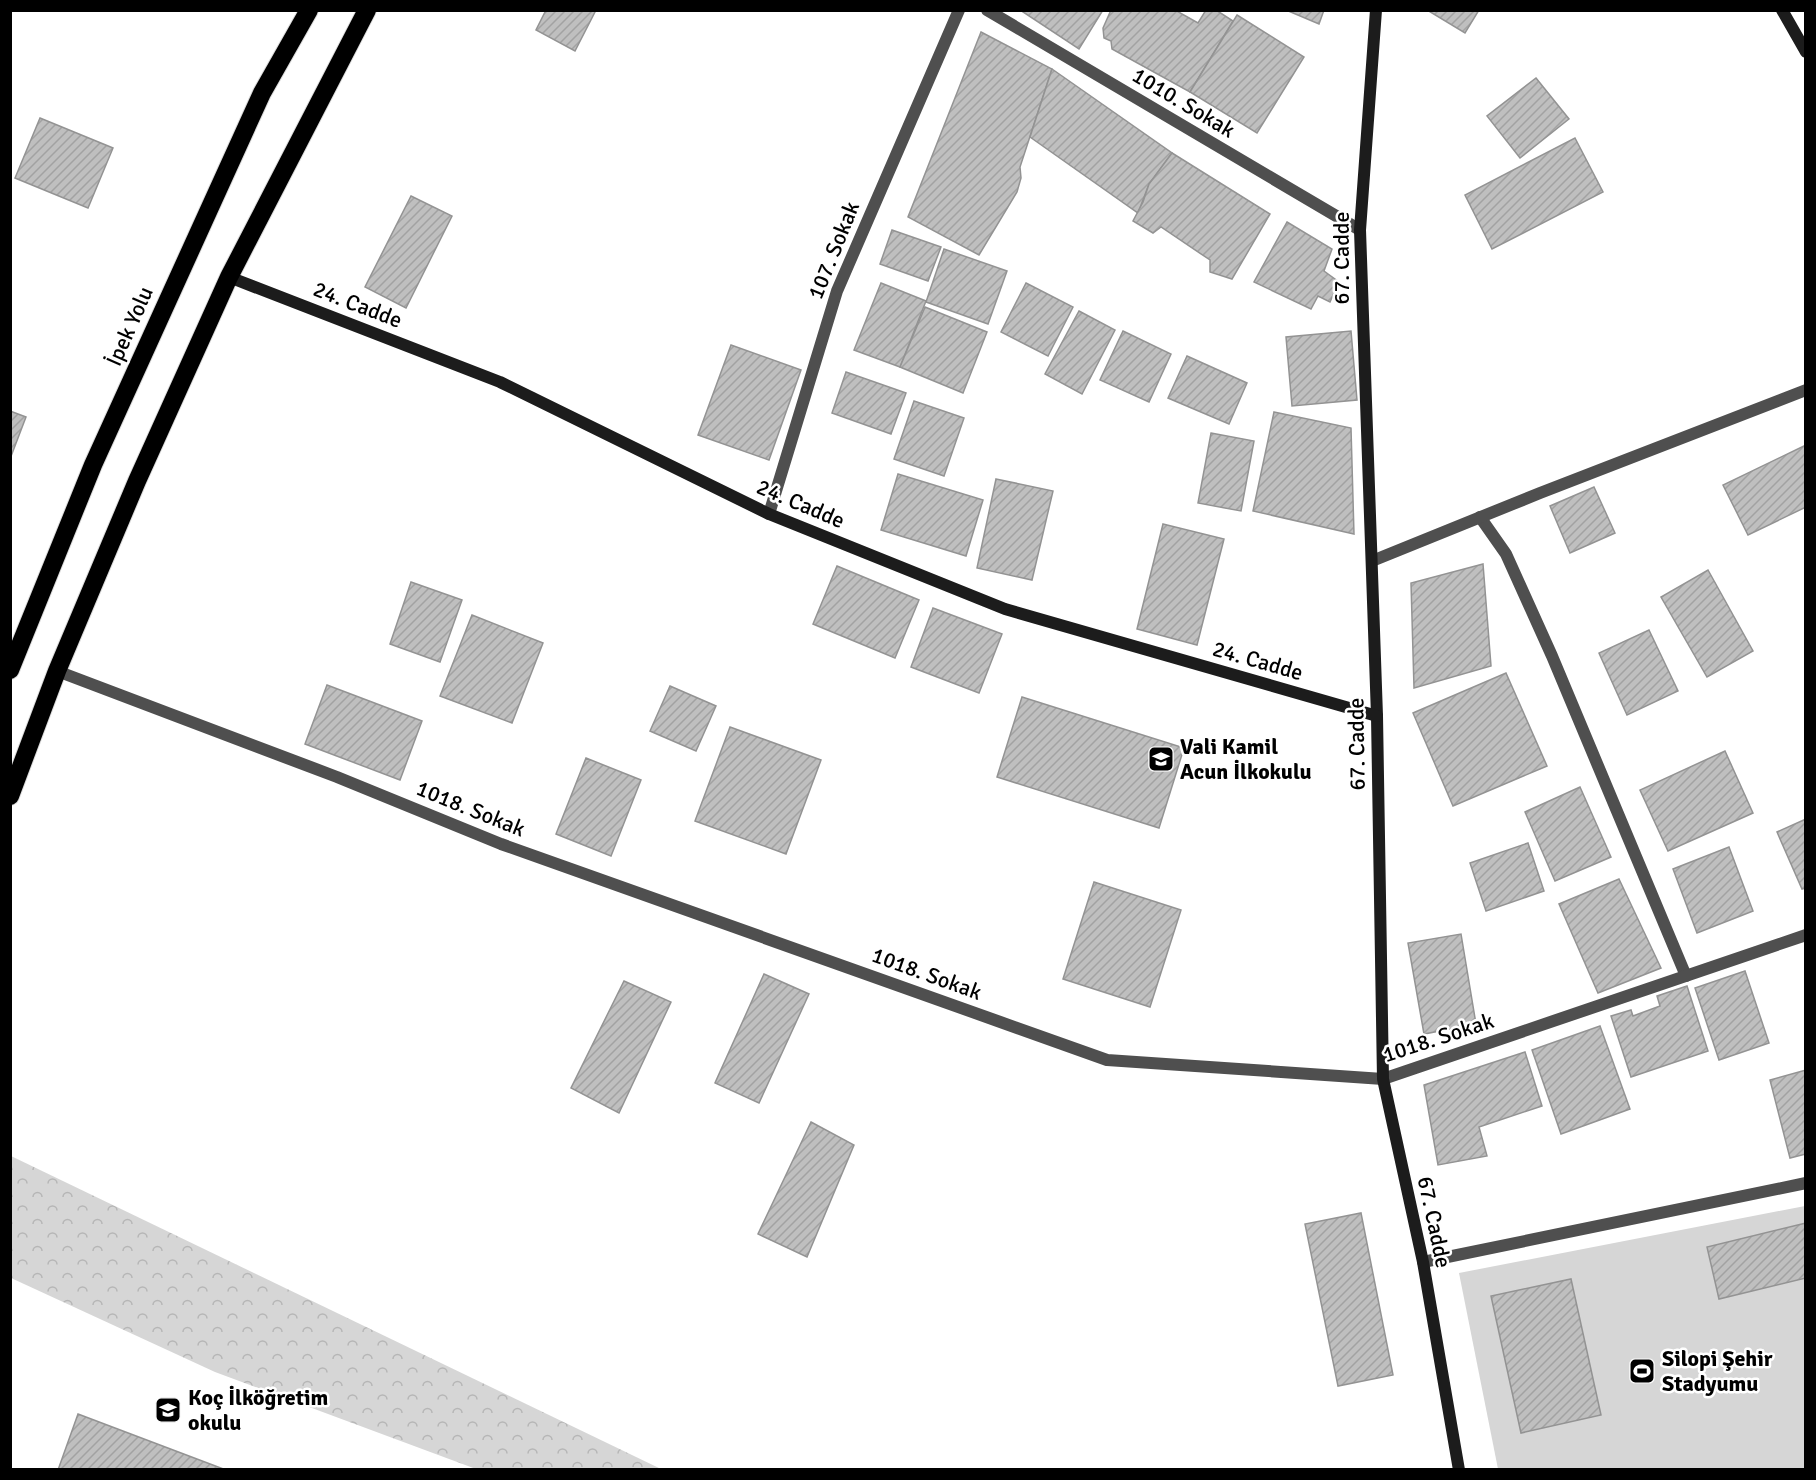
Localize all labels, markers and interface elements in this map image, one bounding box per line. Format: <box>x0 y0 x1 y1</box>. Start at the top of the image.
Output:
street label: 1010. Sokak <box>1127 61 1240 144</box>
street label: 107. Sokak <box>802 197 865 303</box>
street label: 67. Cadde <box>1328 212 1355 304</box>
street label: 24. Cadde <box>310 275 406 334</box>
street label: İpek Yolu <box>100 282 159 370</box>
street label: 24. Cadde <box>753 473 849 534</box>
street label: 24. Cadde <box>1209 635 1306 686</box>
street label: 67. Cadde <box>1342 697 1371 791</box>
place label: Vali Kamil Acun İlkokulu <box>1180 733 1312 785</box>
school or university icon: Vali Kamil Acun İlkokulu <box>1146 744 1176 774</box>
street label: 1018. Sokak <box>412 774 529 843</box>
street label: 1018. Sokak <box>868 941 985 1006</box>
street label: 1018. Sokak <box>1379 1007 1497 1068</box>
street label: 67. Cadde <box>1412 1174 1457 1270</box>
place label: Silopi Şehir Stadyumu <box>1662 1345 1773 1397</box>
sports icon: Silopi Şehir Stadyumu <box>1627 1356 1657 1386</box>
place label: Koç İlköğretim okulu <box>188 1384 329 1436</box>
school or university icon: Koç İlköğretim okulu <box>153 1395 183 1425</box>

